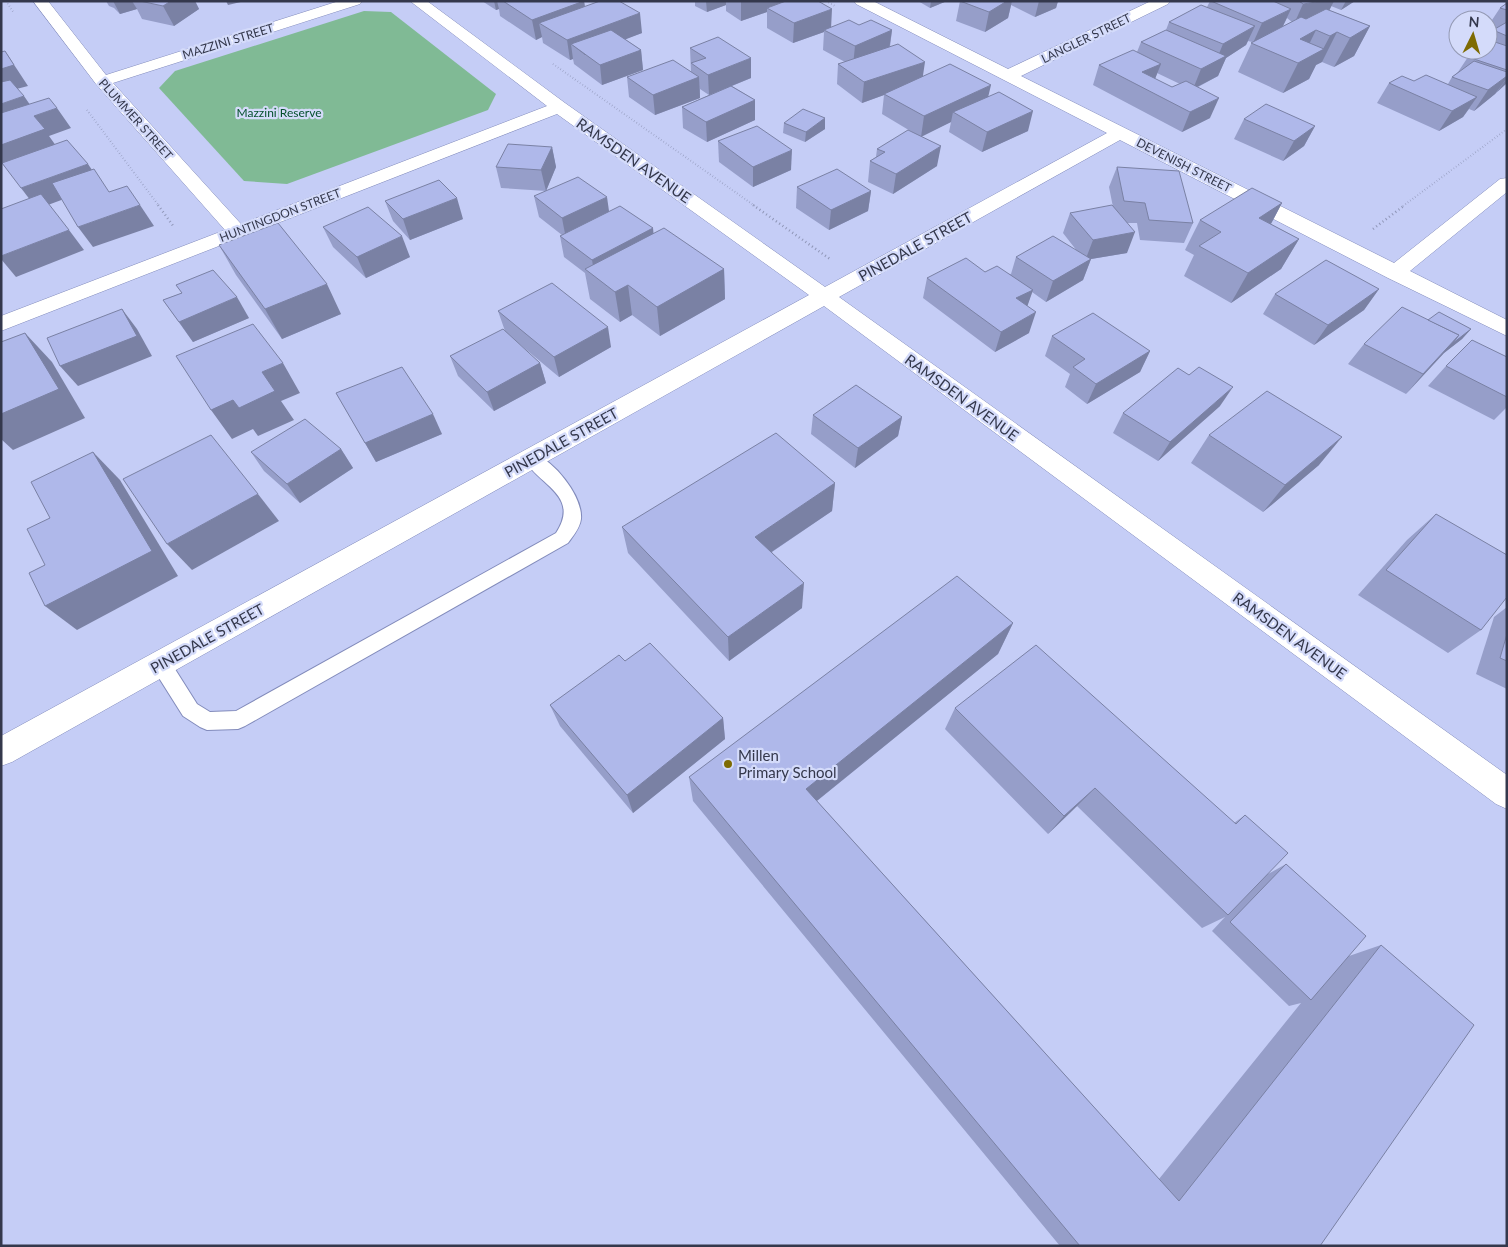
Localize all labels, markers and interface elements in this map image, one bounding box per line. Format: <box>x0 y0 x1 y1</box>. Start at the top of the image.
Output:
street label: LANGLER STREET <box>1039 10 1133 66</box>
north arrow <box>1448 10 1498 60</box>
text: N <box>1468 13 1480 30</box>
street label: MAZZINI STREET <box>181 20 275 62</box>
street label: PLUMMER STREET <box>96 75 176 163</box>
park label: Mazzini Reserve <box>236 105 322 120</box>
street label: RAMSDEN AVENUE <box>573 114 695 206</box>
street label: DEVENISH STREET <box>1134 135 1234 195</box>
street label: HUNTINGDON STREET <box>217 185 343 245</box>
street label: PINEDALE STREET <box>855 207 975 285</box>
street label: RAMSDEN AVENUE <box>902 350 1022 444</box>
street label: PINEDALE STREET <box>501 403 621 481</box>
street label: RAMSDEN AVENUE <box>1230 588 1350 682</box>
street label: PINEDALE STREET <box>147 599 267 677</box>
place label: Millen Primary School <box>738 746 837 781</box>
marker: Millen Primary School <box>722 758 734 770</box>

